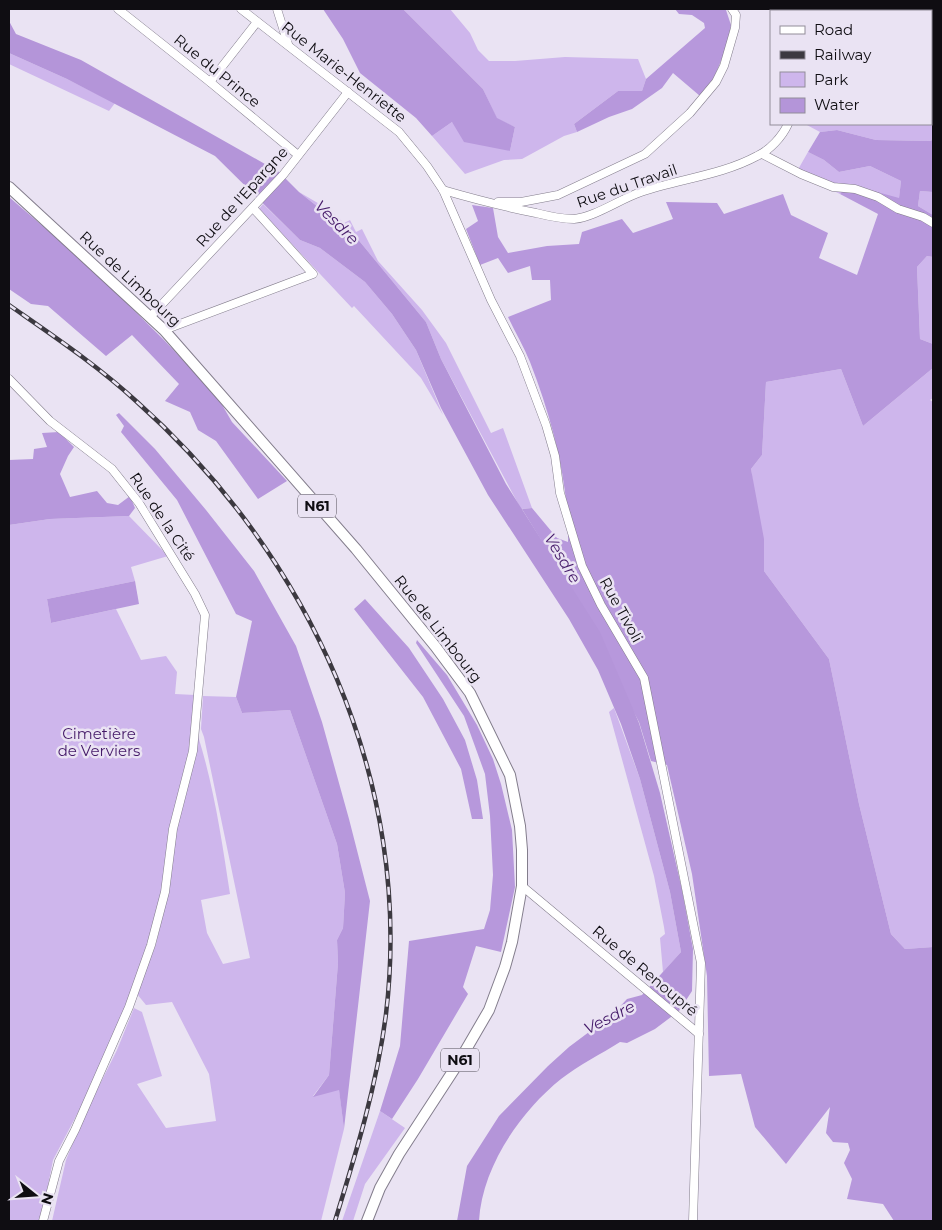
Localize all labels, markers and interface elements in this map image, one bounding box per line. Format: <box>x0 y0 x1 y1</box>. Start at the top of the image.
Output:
legend <box>770 10 932 125</box>
street label: Rue Marie-Henriette <box>278 17 410 126</box>
text: Road <box>814 20 853 39</box>
street label: Rue du Prince <box>170 30 264 111</box>
text: Railway <box>814 45 872 64</box>
text: Park <box>814 70 848 89</box>
text: Water <box>814 95 860 114</box>
street label: Rue de l'Epargne <box>192 143 292 251</box>
street label: Rue du Travail <box>574 159 680 212</box>
water label: Vesdre <box>311 196 363 248</box>
street label: Rue de Limbourg <box>76 227 185 330</box>
street label: Rue de la Cité <box>126 469 199 565</box>
road number: N61 <box>298 494 336 518</box>
water label: Vesdre <box>540 530 585 587</box>
street label: Rue de Limbourg <box>390 571 486 686</box>
street label: Rue Tivoli <box>596 574 647 646</box>
park label: Cimetière de Verviers <box>58 724 140 760</box>
street label: Rue de Renoupré <box>589 921 702 1020</box>
water label: Vesdre <box>581 997 638 1038</box>
road number: N61 <box>441 1048 479 1072</box>
north arrow <box>10 1170 60 1220</box>
text: N <box>37 1191 58 1207</box>

